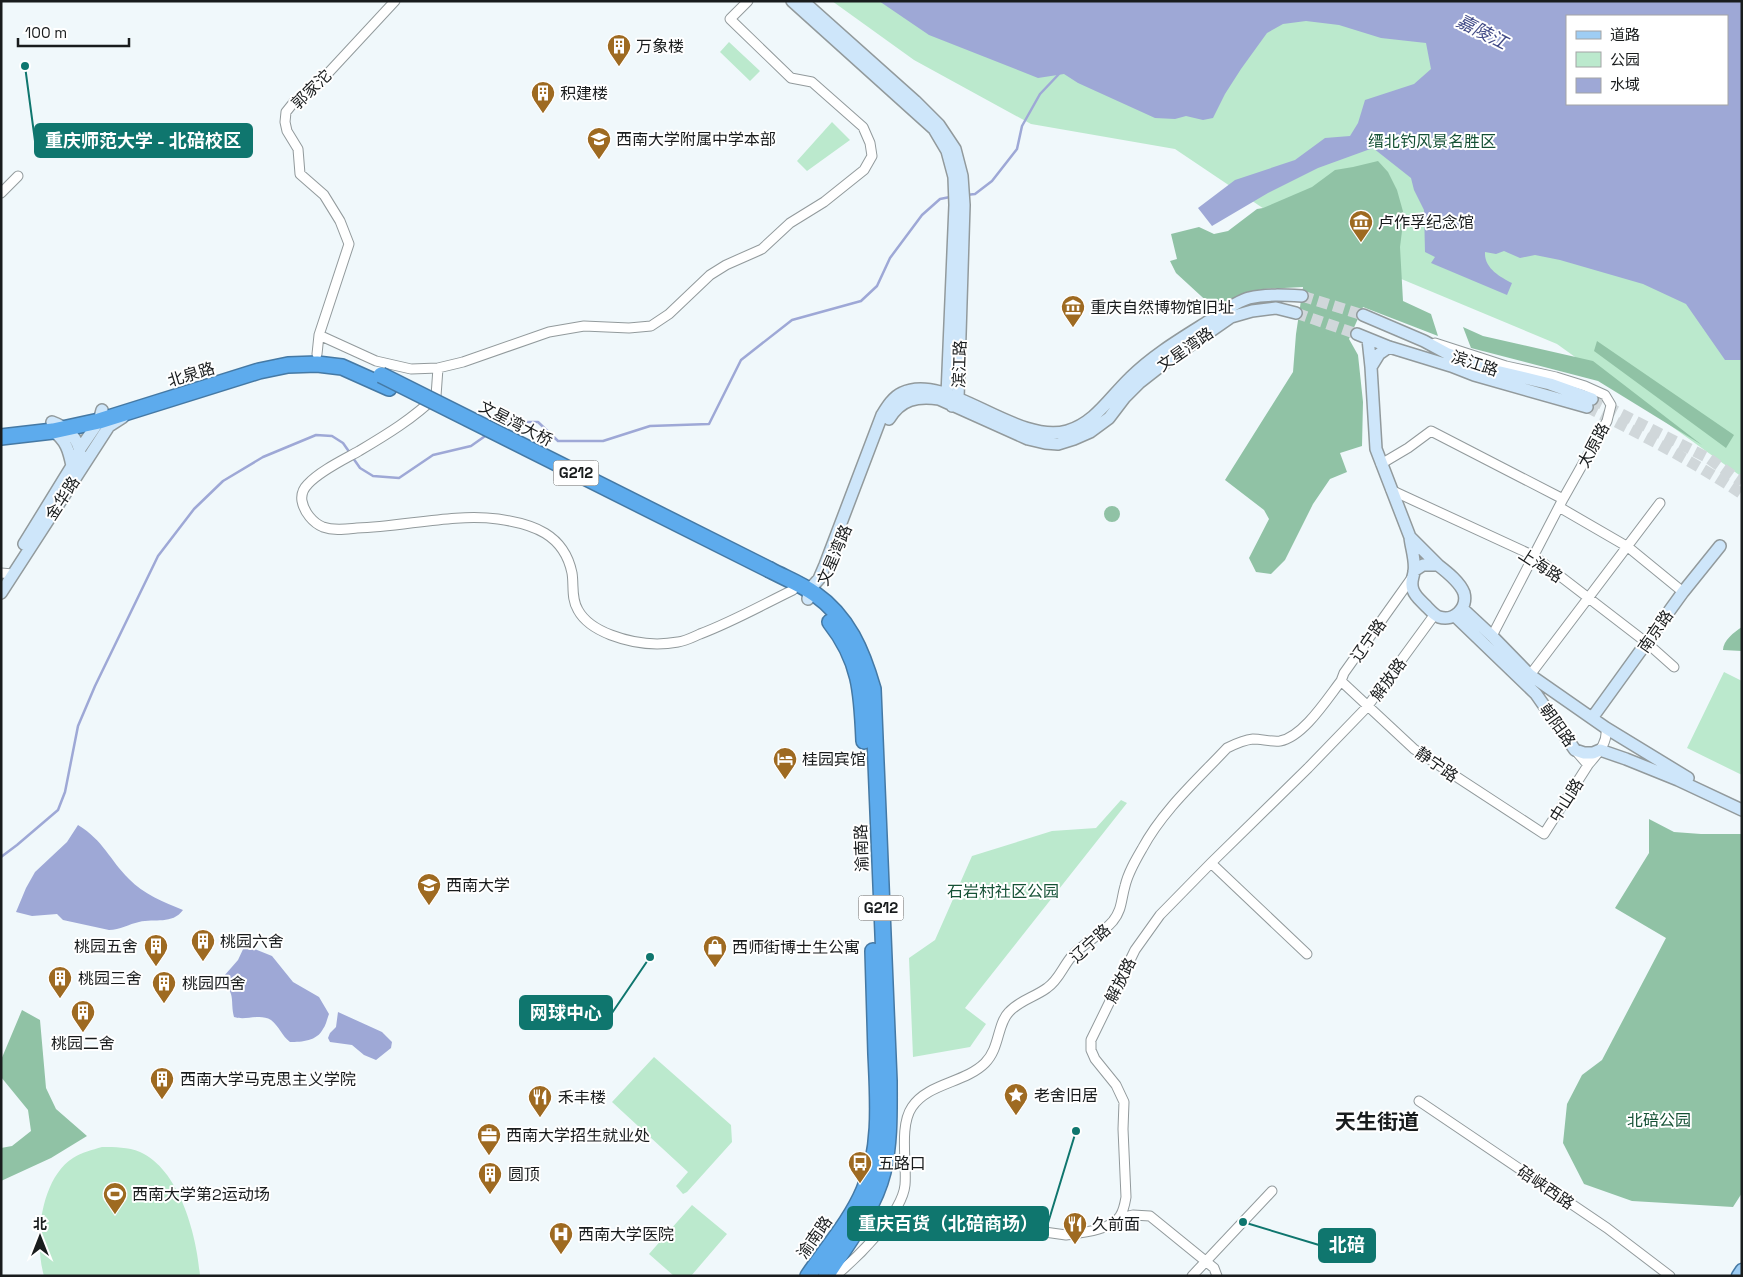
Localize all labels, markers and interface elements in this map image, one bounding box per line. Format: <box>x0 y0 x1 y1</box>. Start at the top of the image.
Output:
water label: 嘉陵江 <box>1453 9 1513 55</box>
scale bar <box>18 15 129 47</box>
legend <box>1566 15 1728 105</box>
text: 100 m <box>25 23 67 42</box>
text: 道路 <box>1610 25 1640 44</box>
building icon: 万象楼 <box>606 33 632 67</box>
place label: 万象楼 <box>636 36 684 57</box>
text: 公园 <box>1610 50 1640 69</box>
street label: 郭家沱 <box>287 65 336 114</box>
text: 水域 <box>1610 75 1640 94</box>
building icon: 积建楼 <box>530 80 556 114</box>
place label: 积建楼 <box>560 83 608 104</box>
callout: 重庆师范大学 - 北碚校区 <box>35 124 252 157</box>
school or university icon: 西南大学附属中学本部 <box>586 126 612 160</box>
text: 重庆师范大学 - 北碚校区 <box>45 129 241 152</box>
place label: 西南大学附属中学本部 <box>616 129 776 150</box>
park label: 缙北钓风景名胜区 <box>1368 131 1496 152</box>
museum icon: 卢作孚纪念馆 <box>1348 209 1374 243</box>
place label: 卢作孚纪念馆 <box>1378 212 1474 233</box>
museum icon: 重庆自然博物馆旧址 <box>1060 294 1086 328</box>
place label: 重庆自然博物馆旧址 <box>1090 297 1234 318</box>
street label: 文星湾路 <box>1153 322 1218 376</box>
street label: 滨江路 <box>948 340 971 388</box>
street label: 滨江路 <box>1449 346 1501 381</box>
street label: 北泉路 <box>165 357 217 392</box>
street label: 文星湾大桥 <box>475 396 556 451</box>
street label: 太原路 <box>1573 419 1614 471</box>
road number: G212 <box>554 460 598 486</box>
street label: 金华路 <box>41 472 84 524</box>
street label: 文星湾路 <box>812 522 857 589</box>
street label: 上海路 <box>1515 544 1567 587</box>
street label: 南京路 <box>1633 606 1678 657</box>
street label: 辽宁路 <box>1346 615 1391 666</box>
street label: 解放路 <box>1366 654 1411 705</box>
street label: 朝阳路 <box>1535 700 1580 751</box>
street label: 静宁路 <box>1411 742 1462 787</box>
hotel icon: 桂园宾馆 <box>772 746 798 780</box>
place label: 桂园宾馆 <box>802 749 866 770</box>
street label: 中山路 <box>1545 774 1588 826</box>
street label: 渝南路 <box>850 824 873 872</box>
school or university icon: 西南大学 <box>416 872 442 906</box>
place label: 西南大学 <box>446 875 510 896</box>
park label: 石岩村社区公园 <box>947 881 1059 902</box>
road number: G212 <box>858 896 904 920</box>
street label: 辽宁路 <box>1066 919 1115 967</box>
building icon: 桃园六舍 <box>190 928 216 962</box>
place label: 桃园六舍 <box>220 931 284 952</box>
building icon: 桃园五舍 <box>143 933 169 967</box>
shop icon: 西师街博士生公寓 <box>702 934 728 968</box>
place label: 桃园五舍 <box>74 936 138 957</box>
place label: 西师街博士生公寓 <box>732 937 860 958</box>
street label: 解放路 <box>1100 954 1140 1006</box>
building icon: 桃园三舍 <box>47 965 73 999</box>
place label: 桃园三舍 <box>78 968 142 989</box>
building icon: 桃园四舍 <box>151 970 177 1004</box>
place label: 桃园四舍 <box>182 973 246 994</box>
callout: 网球中心 <box>520 996 612 1029</box>
building icon: 桃园二舍 <box>70 999 96 1033</box>
text: 网球中心 <box>530 1001 602 1024</box>
place label: 桃园二舍 <box>51 1033 115 1054</box>
building icon: 西南大学马克思主义学院 <box>149 1066 175 1100</box>
place label: 西南大学马克思主义学院 <box>180 1069 356 1090</box>
place icon: 老舍旧居 <box>1003 1082 1029 1116</box>
restaurant icon: 禾丰楼 <box>527 1084 553 1118</box>
place label: 老舍旧居 <box>1034 1085 1098 1106</box>
place label: 禾丰楼 <box>558 1087 606 1108</box>
district label: 天生街道 <box>1335 1108 1419 1135</box>
park label: 北碚公园 <box>1627 1110 1691 1131</box>
office icon: 西南大学招生就业处 <box>476 1122 502 1156</box>
place label: 西南大学招生就业处 <box>506 1125 650 1146</box>
bus stop icon: 五路口 <box>847 1150 873 1184</box>
place label: 五路口 <box>878 1153 926 1174</box>
building icon: 圆顶 <box>477 1161 503 1195</box>
street label: 碚峡西路 <box>1513 1161 1578 1214</box>
place label: 圆顶 <box>508 1164 540 1185</box>
sports icon: 西南大学第2运动场 <box>102 1181 128 1215</box>
place label: 西南大学第2运动场 <box>132 1184 270 1205</box>
callout: 重庆百货（北碚商场） <box>848 1207 1048 1240</box>
restaurant icon: 久前面 <box>1062 1211 1088 1245</box>
north arrow <box>15 1212 65 1262</box>
street label: 渝南路 <box>792 1212 837 1263</box>
text: 重庆百货（北碚商场） <box>858 1212 1038 1235</box>
place label: 久前面 <box>1092 1214 1140 1235</box>
text: 北 <box>33 1215 47 1233</box>
hospital icon: 西南大学医院 <box>548 1221 574 1255</box>
place label: 西南大学医院 <box>578 1224 674 1245</box>
callout: 北碚 <box>1319 1229 1375 1262</box>
text: 北碚 <box>1329 1233 1365 1256</box>

